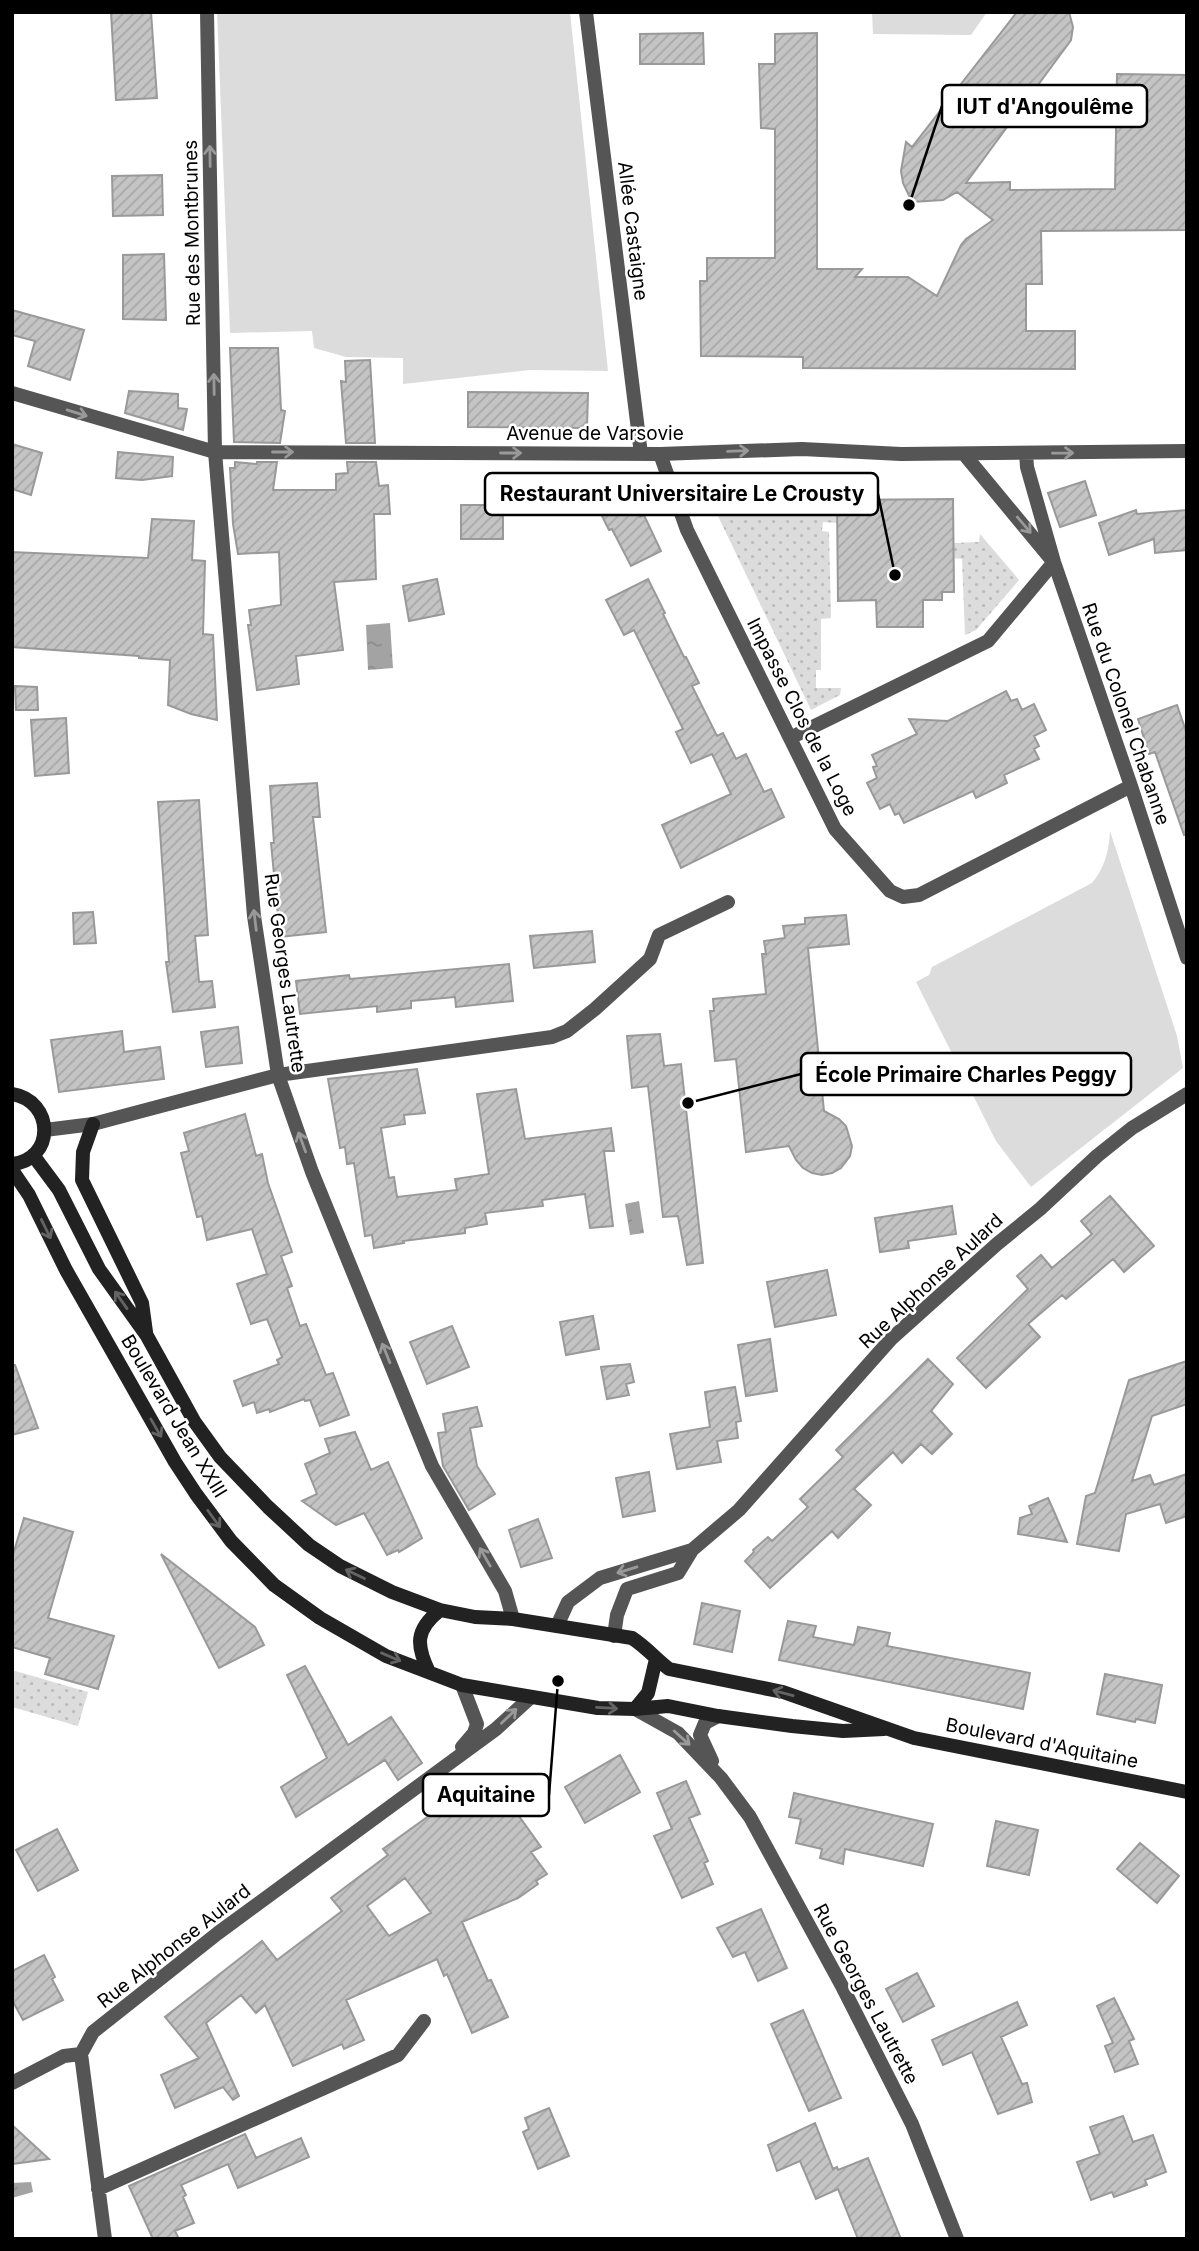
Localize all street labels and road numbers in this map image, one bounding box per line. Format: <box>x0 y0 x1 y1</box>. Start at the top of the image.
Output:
street label: Rue des Montbrunes <box>179 140 205 326</box>
street label: Allée Castaigne <box>613 160 653 302</box>
street label: Avenue de Varsovie <box>506 422 684 445</box>
street label: Rue du Colonel Chabanne <box>1077 600 1175 828</box>
street label: Impasse Clos de la Loge <box>742 614 862 820</box>
street label: Rue Georges Lautrette <box>260 872 310 1074</box>
street label: Rue Alphonse Aulard <box>855 1209 1007 1353</box>
street label: Boulevard Jean XXIII <box>116 1330 232 1502</box>
street label: Boulevard d'Aquitaine <box>944 1713 1140 1773</box>
street label: Rue Alphonse Aulard <box>93 1879 255 2013</box>
street label: Rue Georges Lautrette <box>809 1900 923 2088</box>

